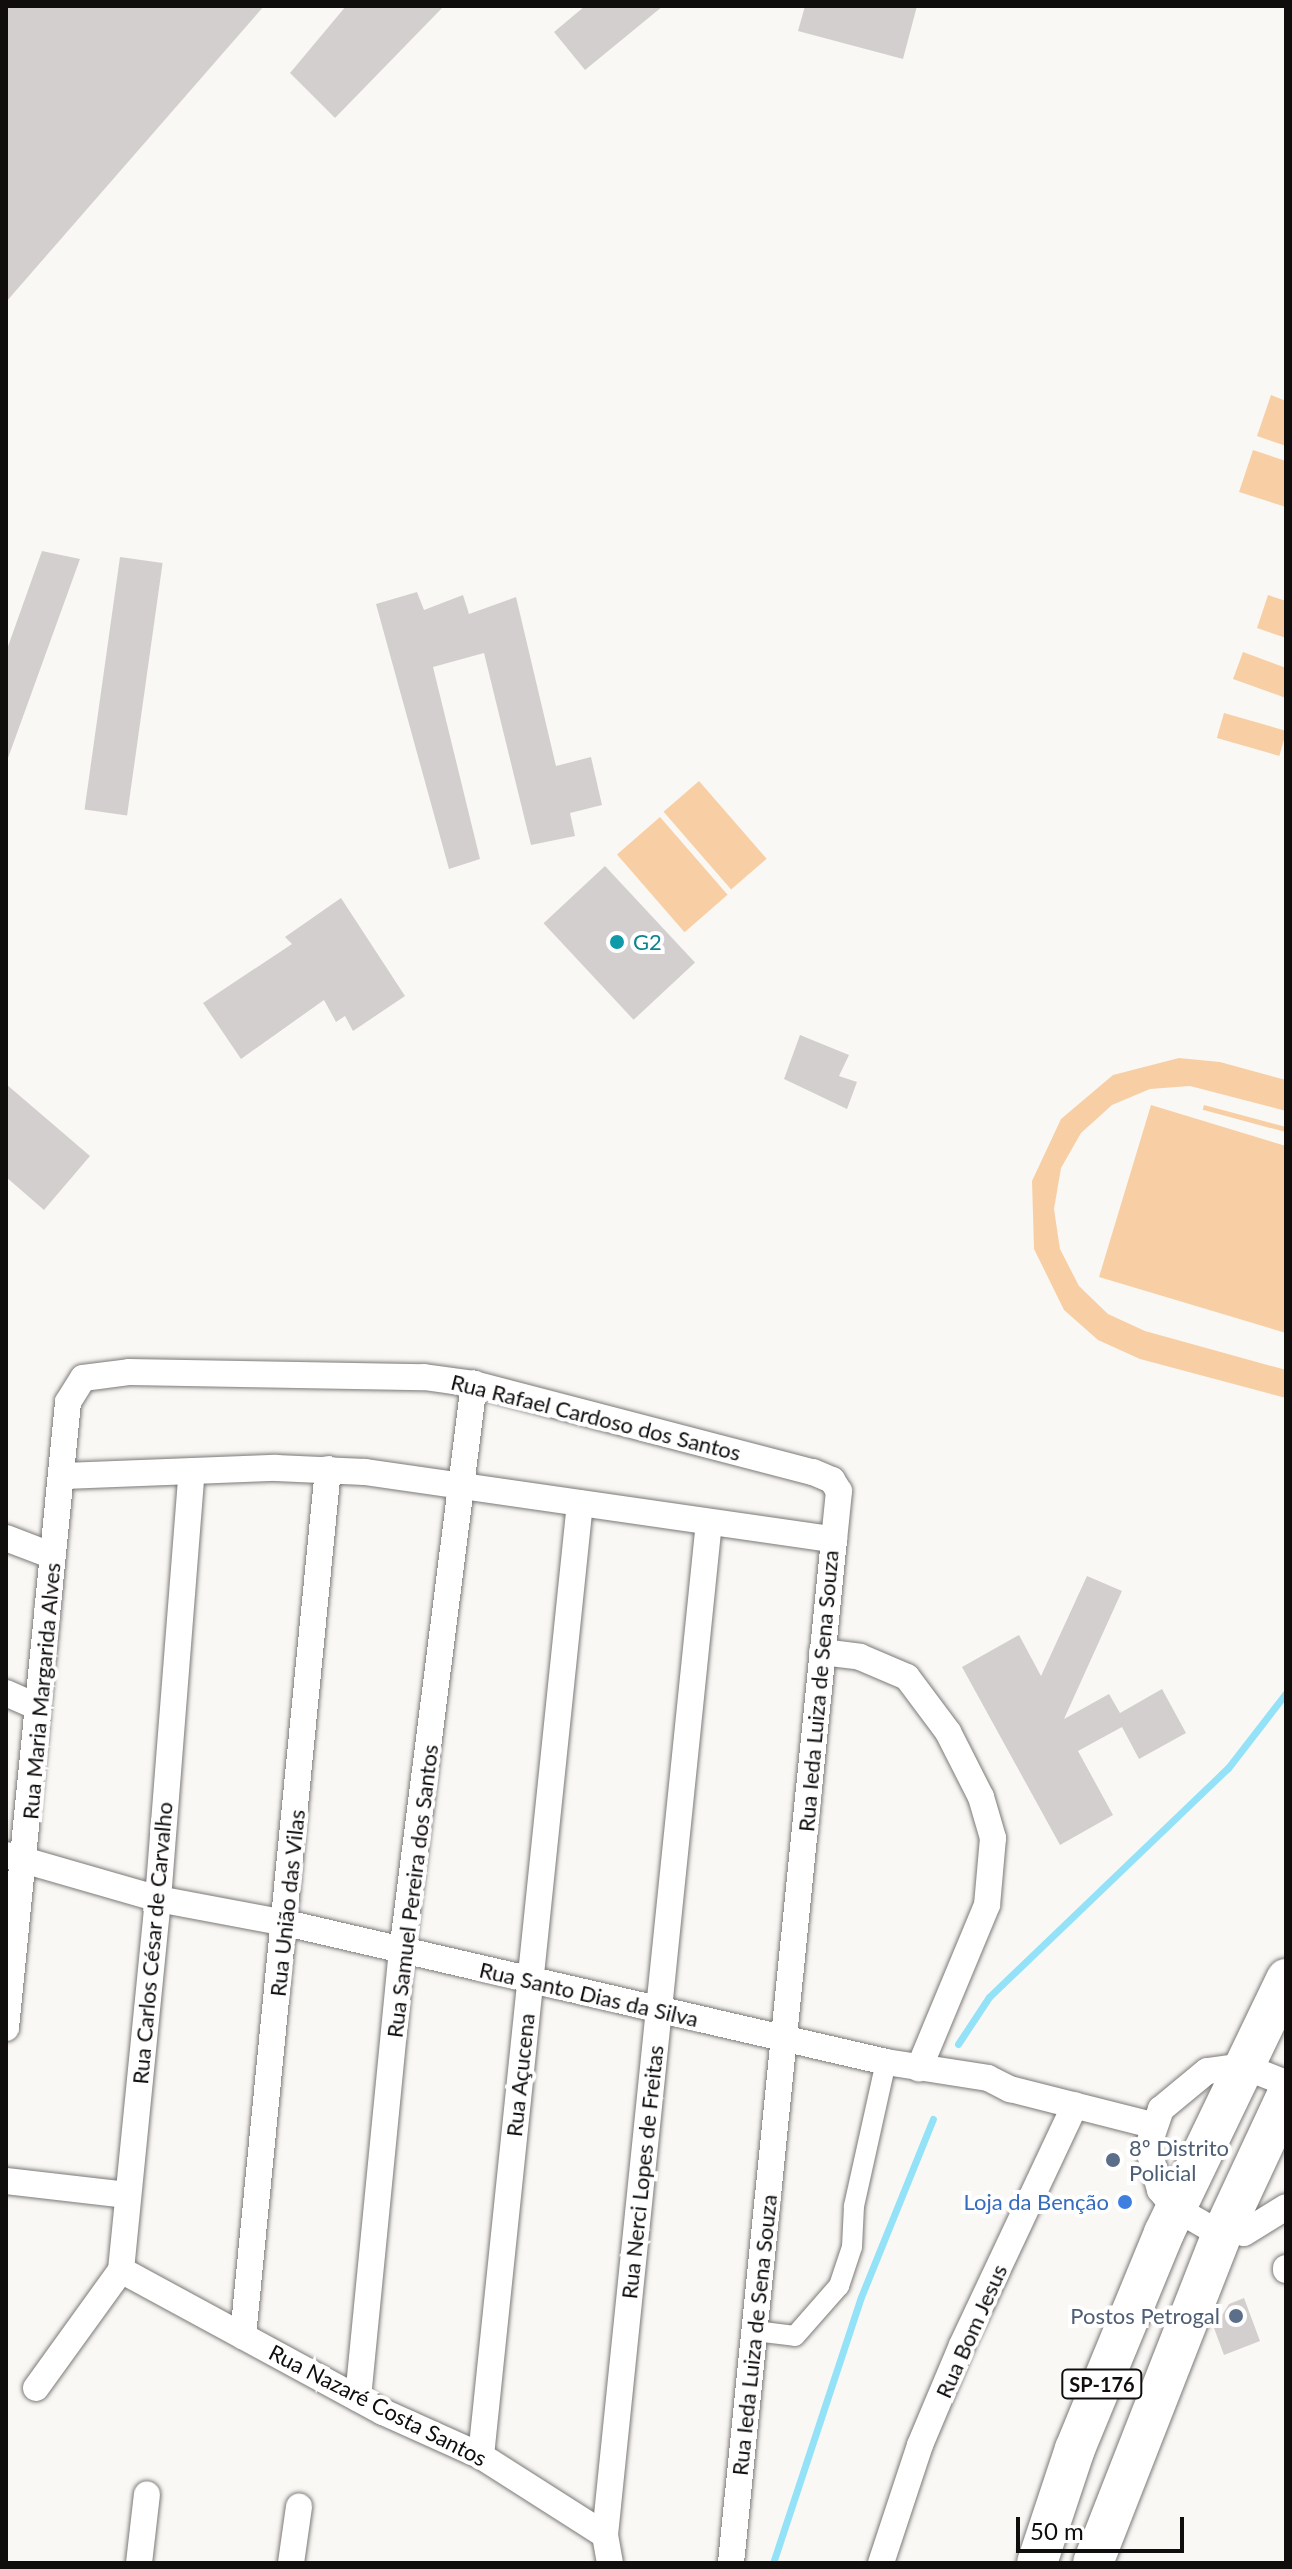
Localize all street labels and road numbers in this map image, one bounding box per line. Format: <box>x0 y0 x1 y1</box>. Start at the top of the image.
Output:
street label: Rua Rafael Cardoso dos Santos <box>448 1368 744 1466</box>
street label: Rua Ieda Luiza de Sena Souza <box>793 1549 843 1833</box>
street label: Rua Maria Margarida Alves <box>17 1561 65 1821</box>
street label: Rua Samuel Pereira dos Santos <box>381 1743 443 2039</box>
street label: Rua Carlos César de Carvalho <box>126 1800 178 2086</box>
street label: Rua União das Vilas <box>264 1808 310 1998</box>
street label: Rua Santo Dias da Silva <box>477 1956 701 2032</box>
street label: Rua Açucena <box>500 2012 540 2138</box>
street label: Rua Nerci Lopes de Freitas <box>616 2044 668 2300</box>
street label: Rua Ieda Luiza de Sena Souza <box>726 2193 782 2477</box>
street label: Rua Bom Jesus <box>930 2260 1012 2402</box>
street label: Rua Nazaré Costa Santos <box>265 2339 491 2471</box>
road number: SP-176 <box>1060 2368 1144 2400</box>

